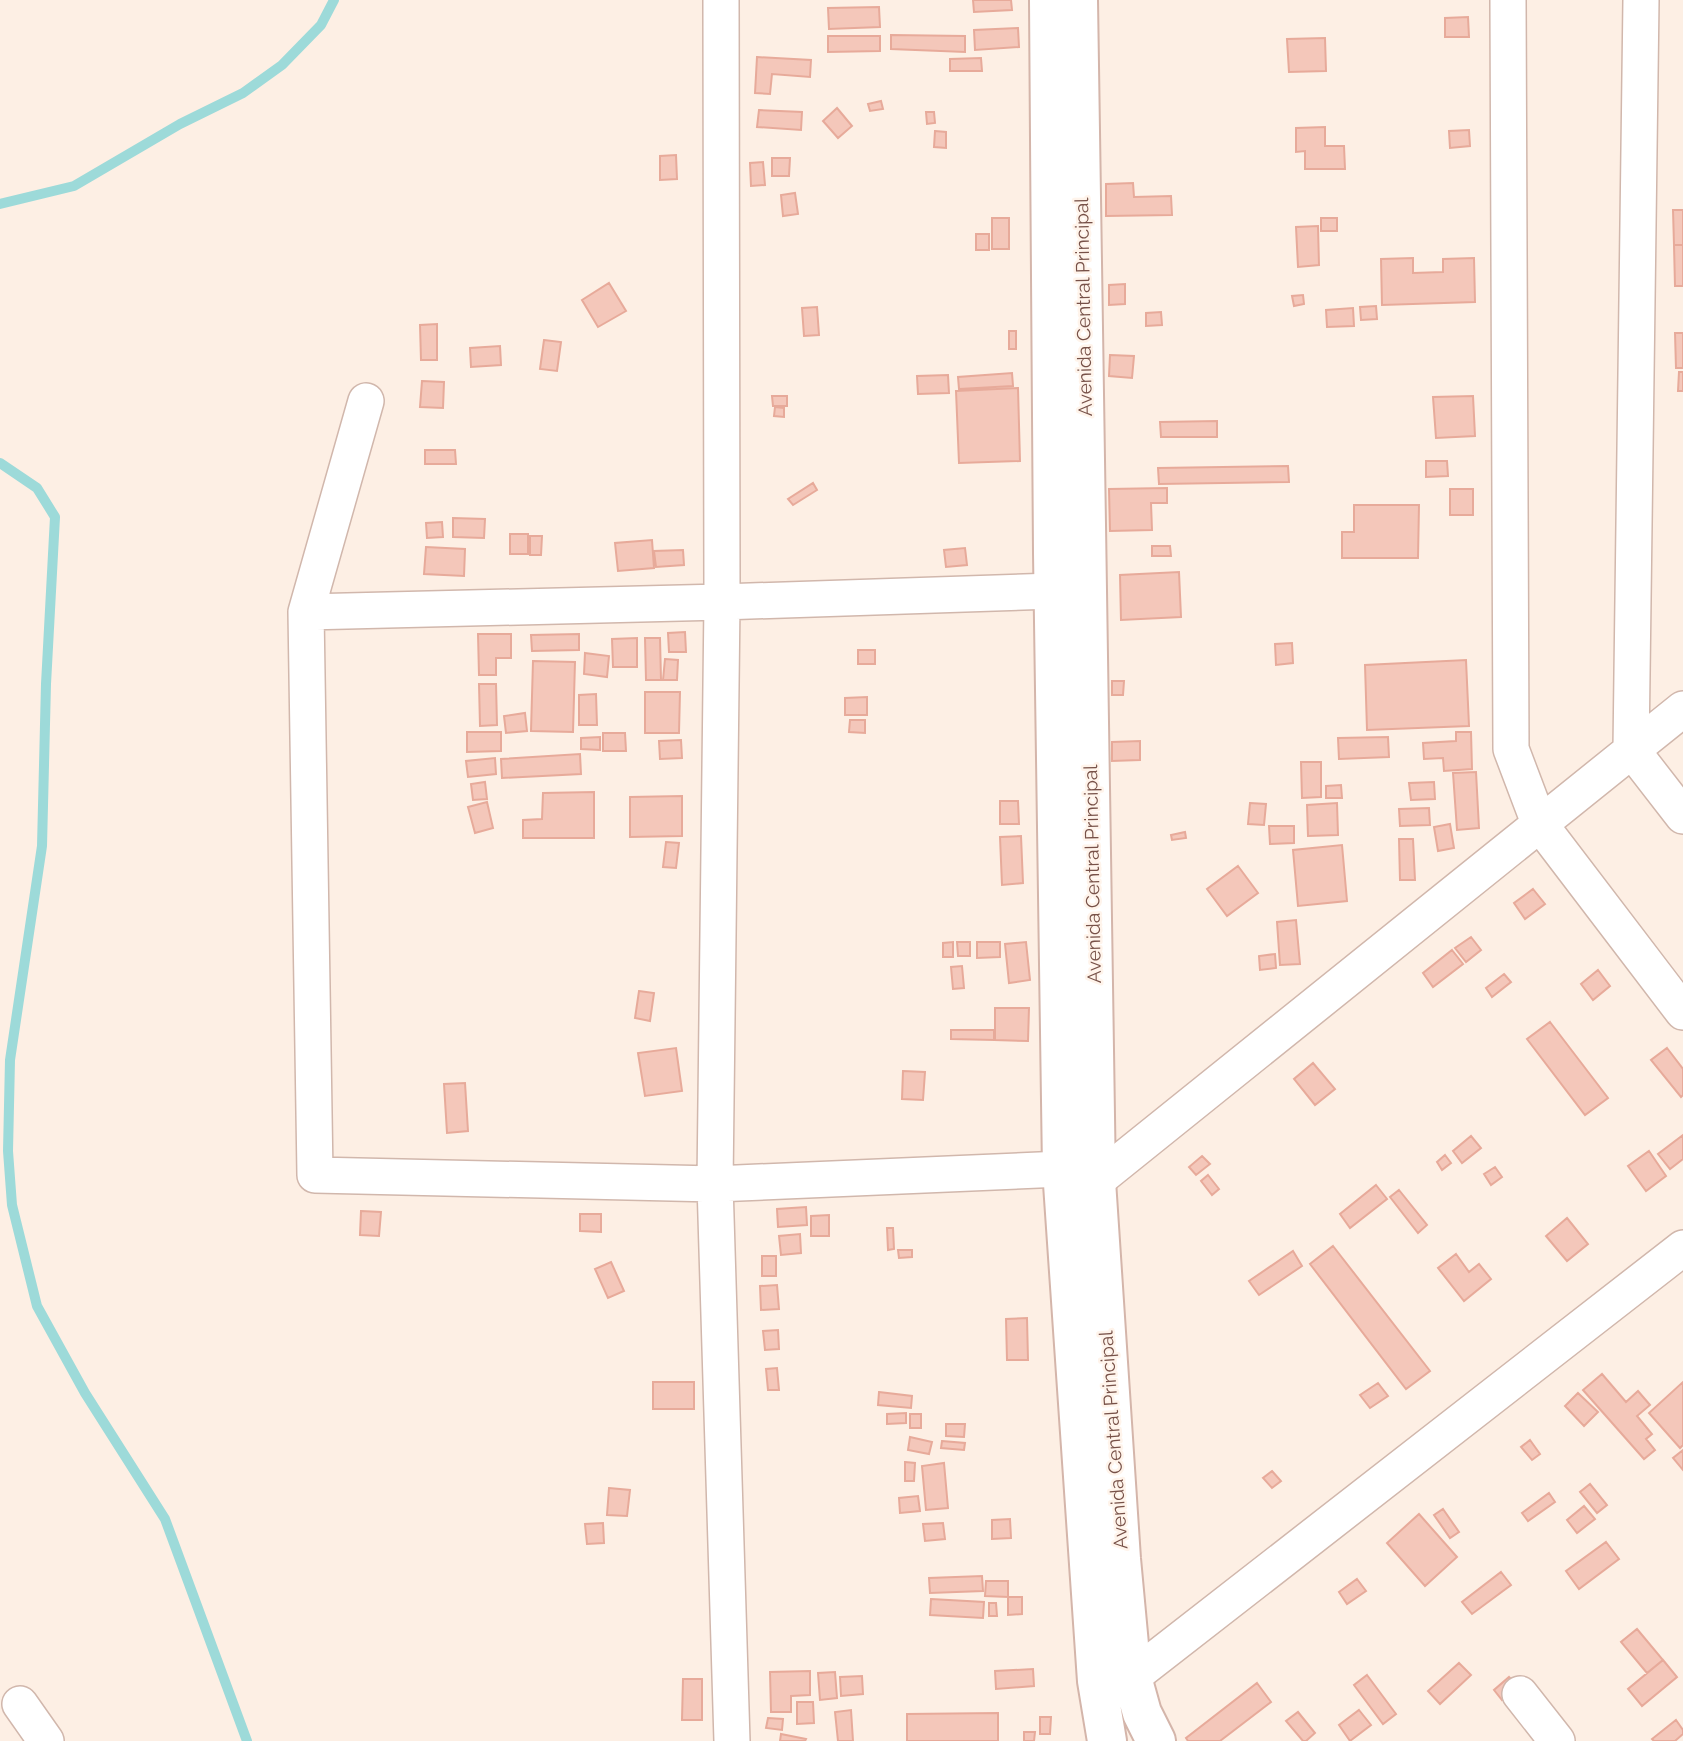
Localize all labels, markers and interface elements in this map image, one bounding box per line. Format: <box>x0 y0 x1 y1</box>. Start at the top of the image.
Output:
street label: Avenida Central Principal <box>1070 197 1096 417</box>
street label: Avenida Central Principal <box>1079 764 1105 984</box>
street label: Avenida Central Principal <box>1094 1329 1132 1550</box>

